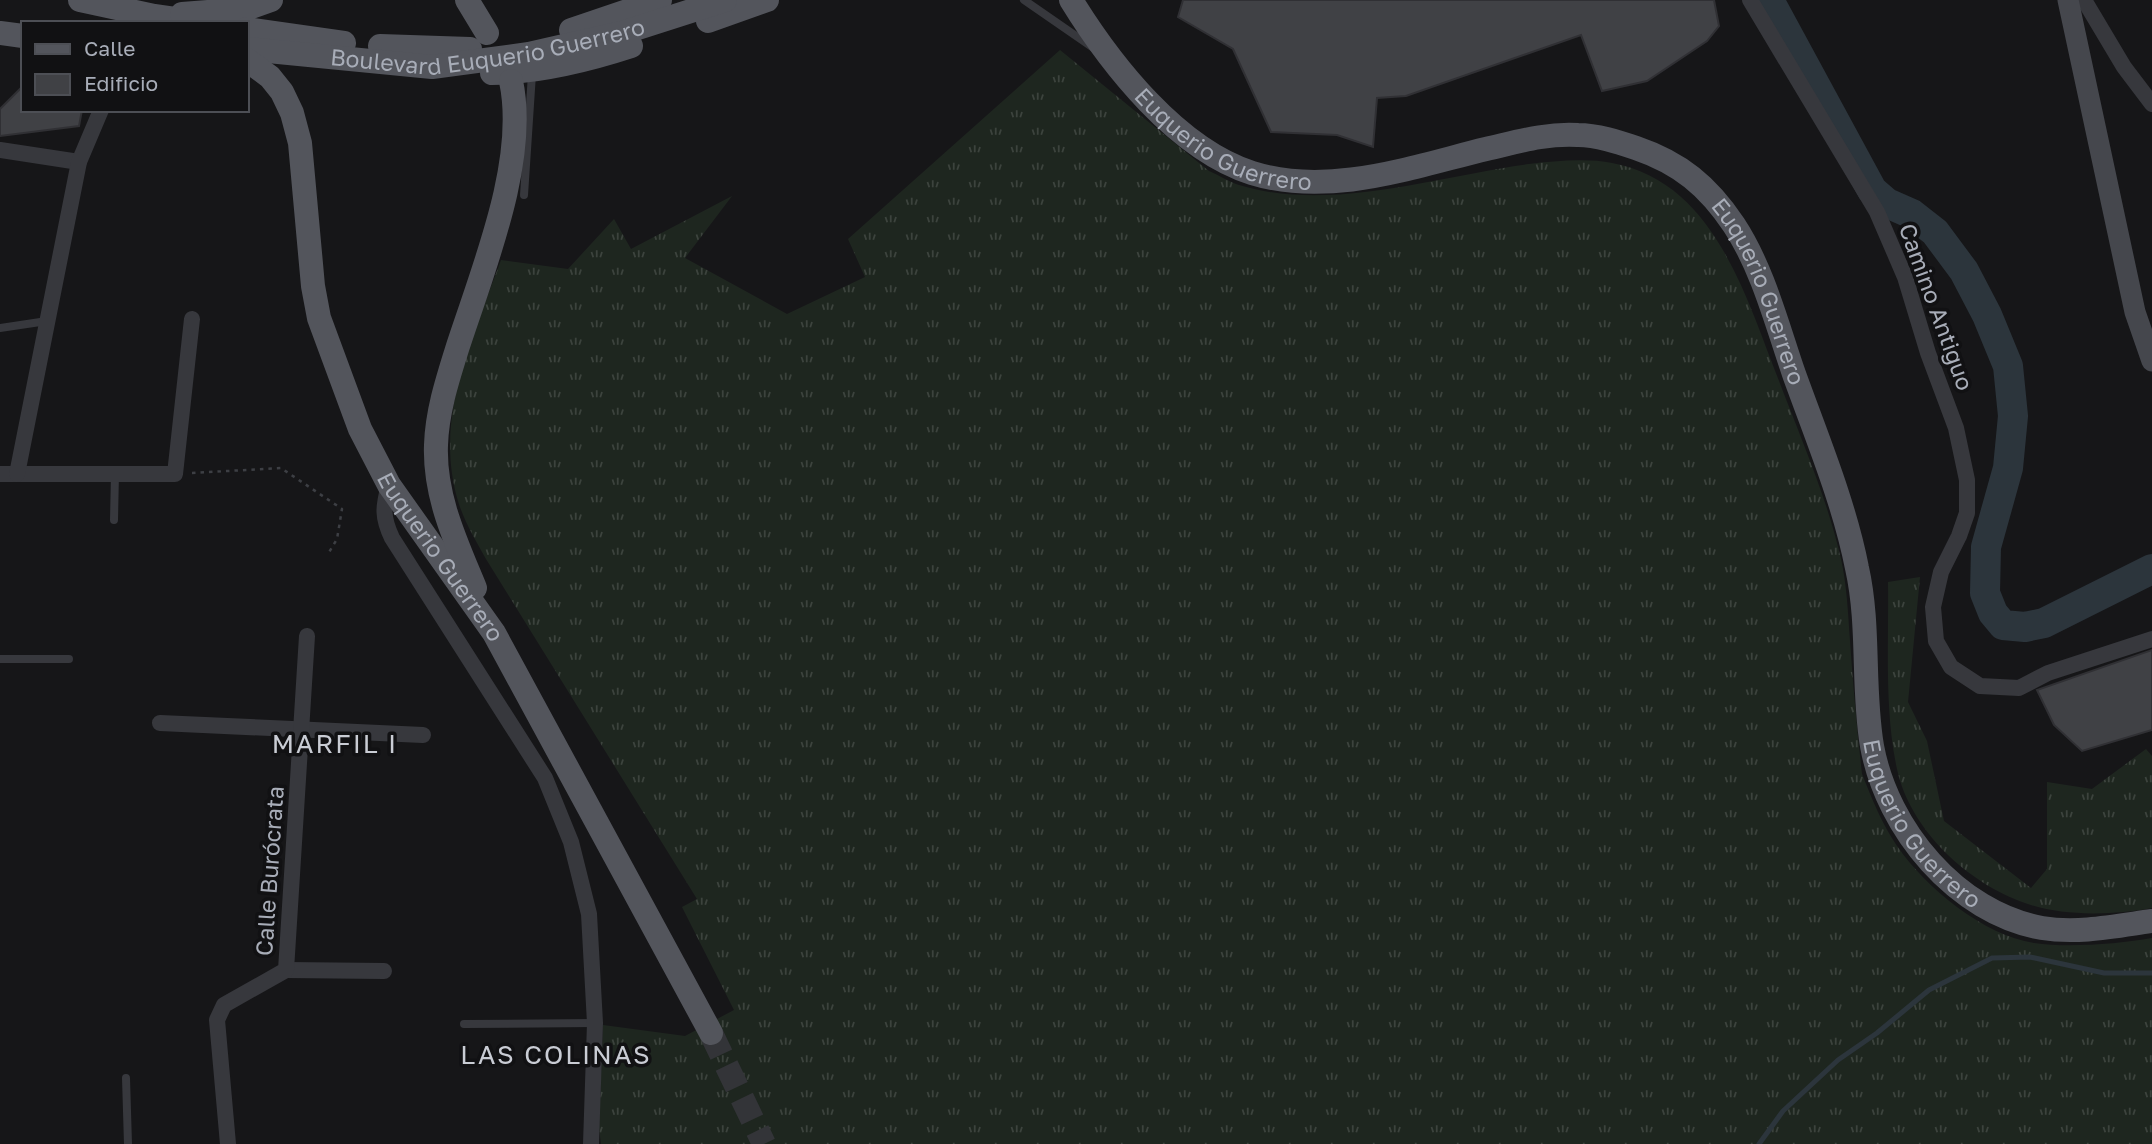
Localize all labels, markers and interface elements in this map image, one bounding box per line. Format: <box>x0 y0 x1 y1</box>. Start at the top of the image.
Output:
street label: Boulevard Euquerio Guerrero <box>329 12 648 81</box>
legend <box>21 21 248 112</box>
text: Calle <box>84 35 136 61</box>
text: Edificio <box>84 70 158 96</box>
street label: Euquerio Guerrero <box>1129 82 1312 195</box>
street label: Euquerio Guerrero <box>1706 192 1812 388</box>
street label: Camino Antiguo <box>1894 219 1980 394</box>
street label: Euquerio Guerrero <box>372 467 511 646</box>
district label: MARFIL I <box>272 728 398 759</box>
street label: Euquerio Guerrero <box>1858 737 1987 914</box>
street label: Calle Burócrata <box>249 785 289 957</box>
district label: LAS COLINAS <box>460 1039 652 1070</box>

